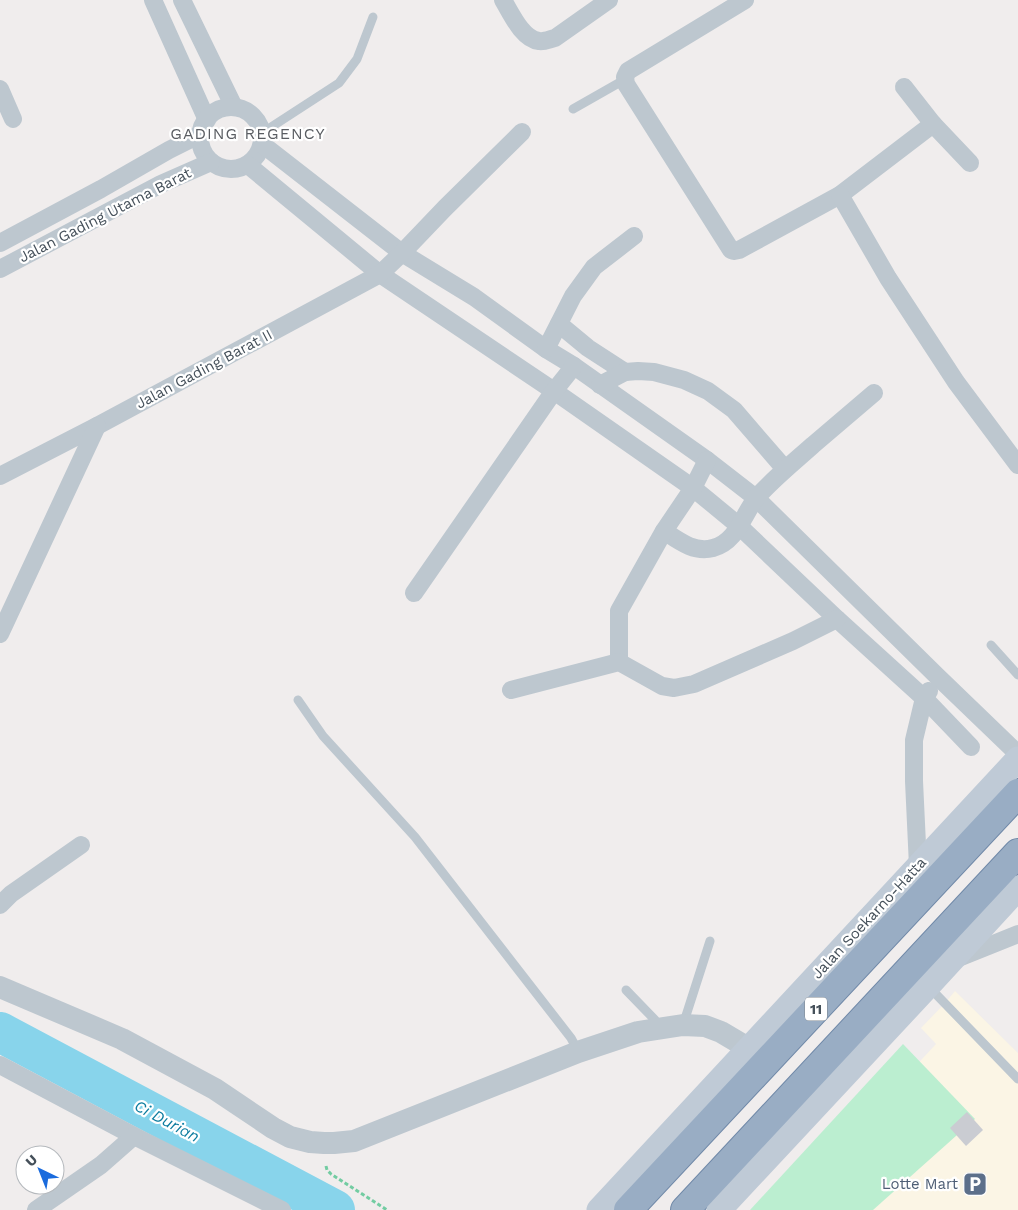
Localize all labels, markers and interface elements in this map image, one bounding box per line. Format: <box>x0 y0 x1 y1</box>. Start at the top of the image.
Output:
district label: GADING REGENCY <box>170 124 326 143</box>
street label: Jalan Gading Utama Barat <box>16 163 195 266</box>
street label: Jalan Gading Barat II <box>133 325 275 413</box>
street label: Jalan Soekarno-Hatta <box>808 853 930 982</box>
road number: 11 <box>805 998 827 1021</box>
water label: Ci Durian <box>131 1096 203 1146</box>
north arrow <box>15 1145 65 1195</box>
text: U <box>22 1151 40 1170</box>
parking icon: Lotte Mart <box>962 1171 988 1197</box>
place label: Lotte Mart <box>882 1175 959 1193</box>

